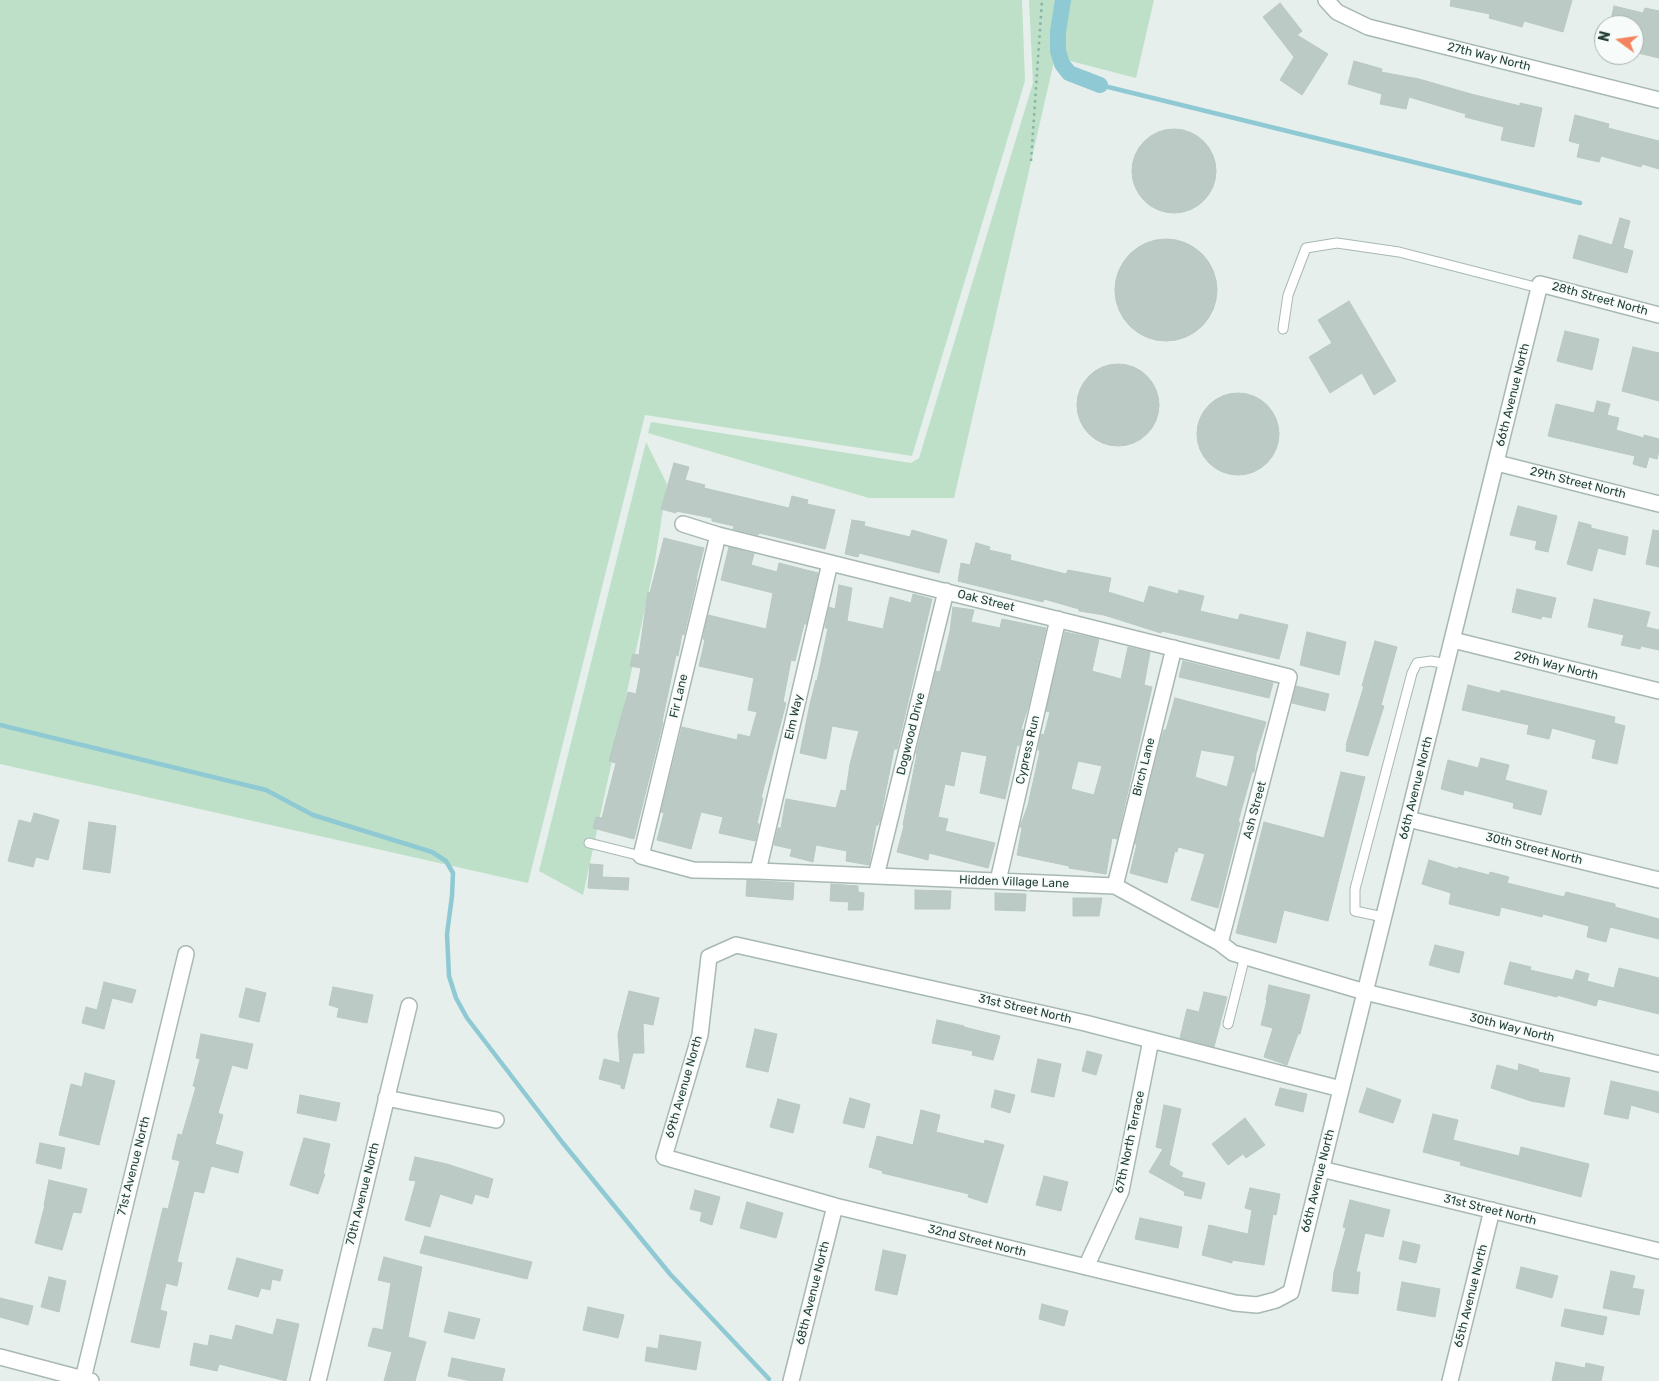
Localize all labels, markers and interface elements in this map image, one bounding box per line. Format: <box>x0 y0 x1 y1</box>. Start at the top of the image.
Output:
north arrow <box>1594 15 1644 65</box>
text: N <box>1595 30 1614 43</box>
street label: 27th Way North <box>1446 40 1532 74</box>
street label: 28th Street North <box>1550 279 1650 319</box>
street label: 66th Avenue North <box>1493 342 1533 448</box>
street label: 29th Street North <box>1528 464 1628 502</box>
street label: Oak Street <box>956 587 1016 615</box>
street label: 29th Way North <box>1512 649 1600 683</box>
street label: Fir Lane <box>667 673 691 719</box>
street label: Dogwood Drive <box>894 691 928 777</box>
street label: Elm Way <box>782 693 806 741</box>
street label: Cypress Run <box>1013 714 1043 786</box>
street label: 66th Avenue North <box>1396 735 1436 841</box>
street label: Birch Lane <box>1130 736 1158 798</box>
street label: Ash Street <box>1240 780 1270 840</box>
street label: 30th Street North <box>1484 830 1584 868</box>
street label: Hidden Village Lane <box>959 873 1069 891</box>
street label: 31st Street North <box>977 991 1073 1027</box>
street label: 30th Way North <box>1468 1010 1556 1046</box>
street label: 69th Avenue North <box>662 1034 706 1140</box>
street label: 67th North Terrace <box>1112 1090 1148 1194</box>
street label: 71st Avenue North <box>115 1115 153 1217</box>
street label: 66th Avenue North <box>1298 1128 1338 1234</box>
street label: 70th Avenue North <box>343 1141 383 1247</box>
street label: 31st Street North <box>1442 1191 1538 1229</box>
street label: 32nd Street North <box>926 1222 1028 1260</box>
street label: 68th Avenue North <box>793 1240 833 1346</box>
street label: 65th Avenue North <box>1451 1243 1491 1349</box>

